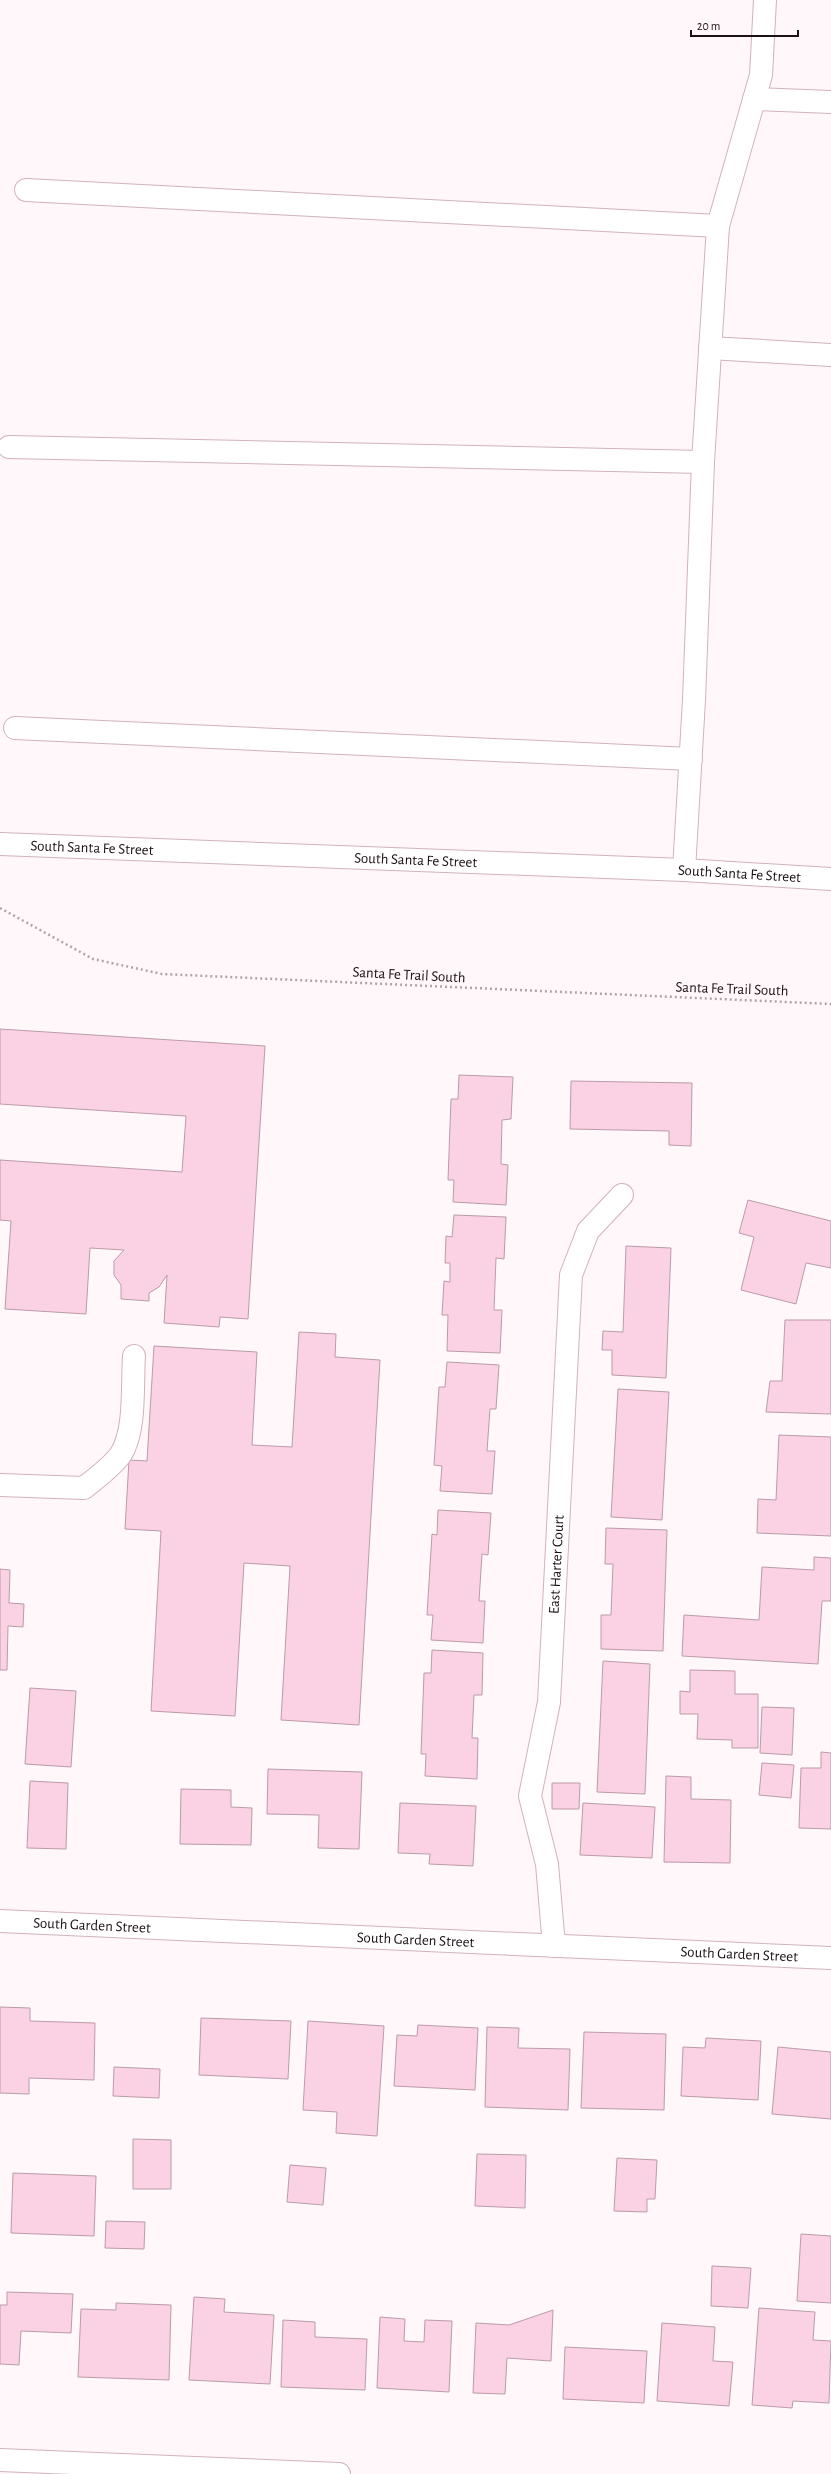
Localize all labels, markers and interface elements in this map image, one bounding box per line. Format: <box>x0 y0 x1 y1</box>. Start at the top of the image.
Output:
scale bar <box>691 12 798 38</box>
text: 20 m <box>697 20 720 32</box>
street label: South Santa Fe Street <box>30 838 154 857</box>
street label: South Santa Fe Street <box>354 850 478 870</box>
street label: South Santa Fe Street <box>678 862 802 885</box>
street label: Santa Fe Trail South <box>352 965 466 985</box>
street label: Santa Fe Trail South <box>675 980 789 998</box>
street label: East Harter Court <box>546 1514 566 1614</box>
street label: South Garden Street <box>33 1915 151 1935</box>
street label: South Garden Street <box>356 1929 475 1950</box>
street label: South Garden Street <box>680 1944 799 1964</box>

